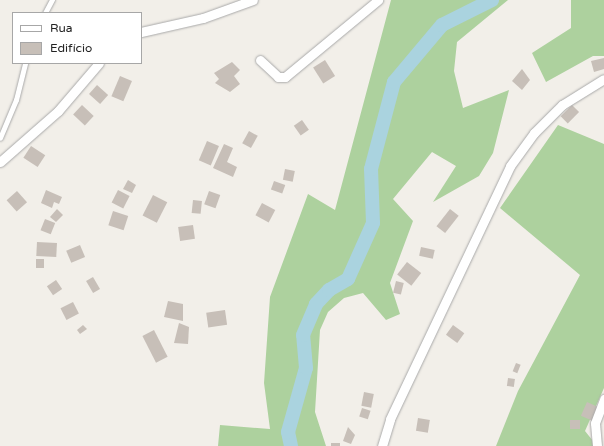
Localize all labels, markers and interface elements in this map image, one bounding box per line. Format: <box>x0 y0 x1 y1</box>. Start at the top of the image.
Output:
legend <box>12 12 142 64</box>
text: Rua <box>50 21 73 35</box>
text: Edifício <box>50 41 92 55</box>

